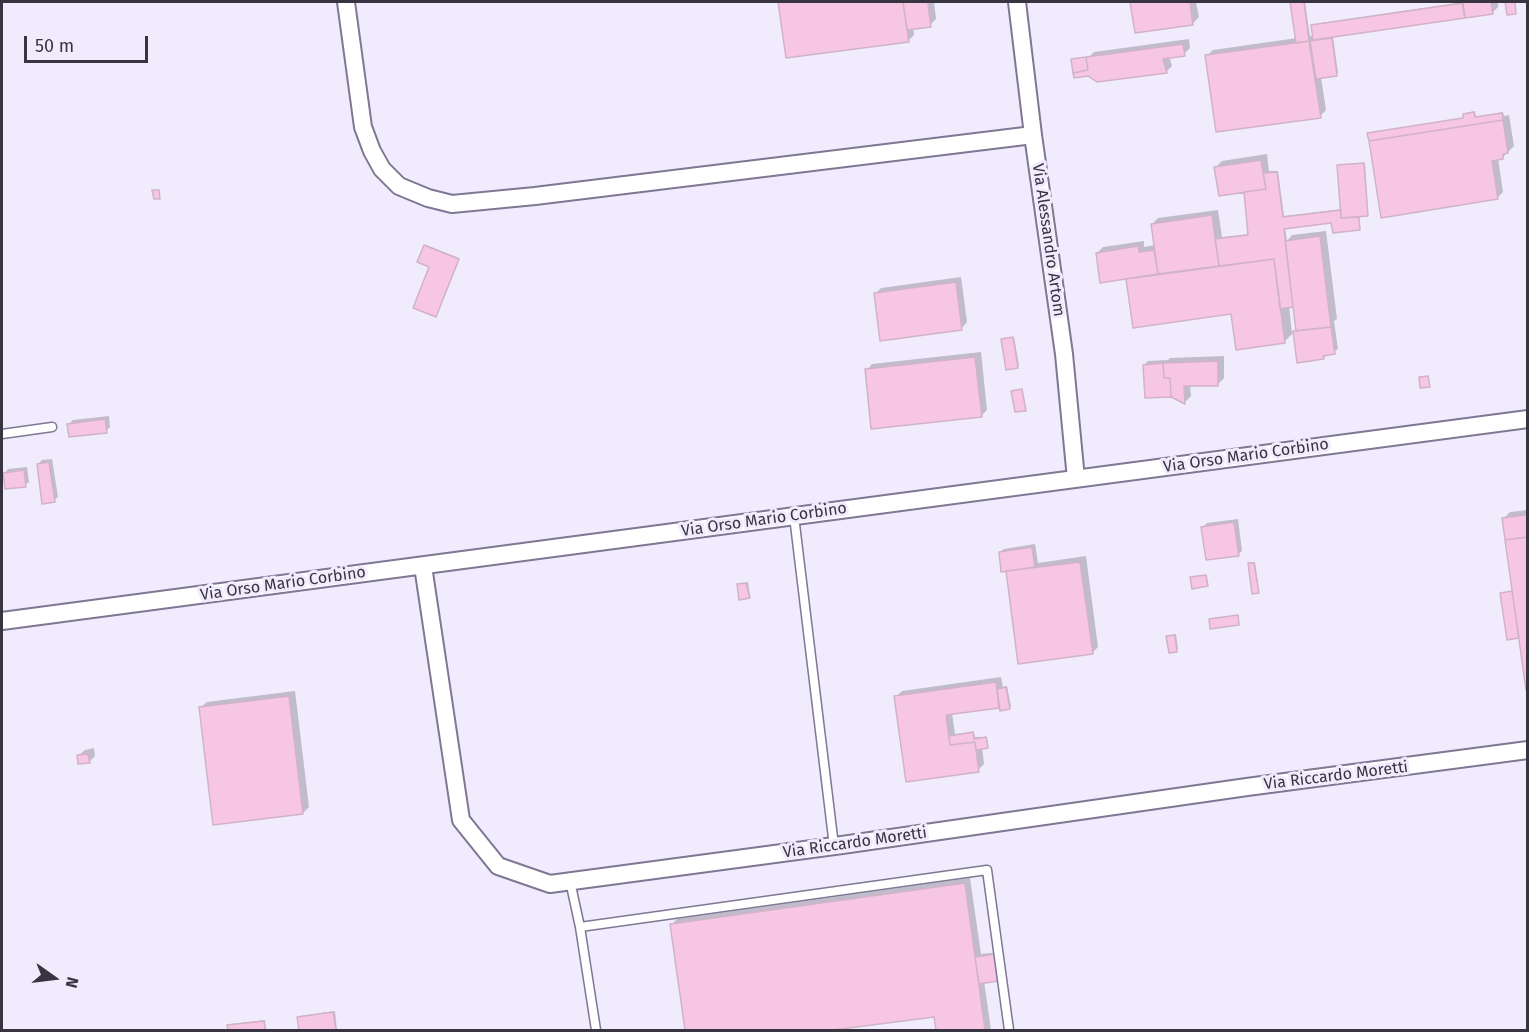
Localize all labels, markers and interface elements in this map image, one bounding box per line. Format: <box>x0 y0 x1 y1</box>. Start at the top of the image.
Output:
scale bar <box>27 24 152 62</box>
text: 50 m <box>35 35 74 57</box>
street label: Via Alessandro Artom <box>1028 162 1068 318</box>
street label: Via Orso Mario Corbino <box>1162 435 1330 477</box>
street label: Via Orso Mario Corbino <box>680 499 848 541</box>
street label: Via Orso Mario Corbino <box>199 563 367 605</box>
street label: Via Riccardo Moretti <box>1263 758 1409 794</box>
street label: Via Riccardo Moretti <box>782 823 928 863</box>
north arrow <box>24 948 84 1008</box>
text: N <box>61 975 82 990</box>

